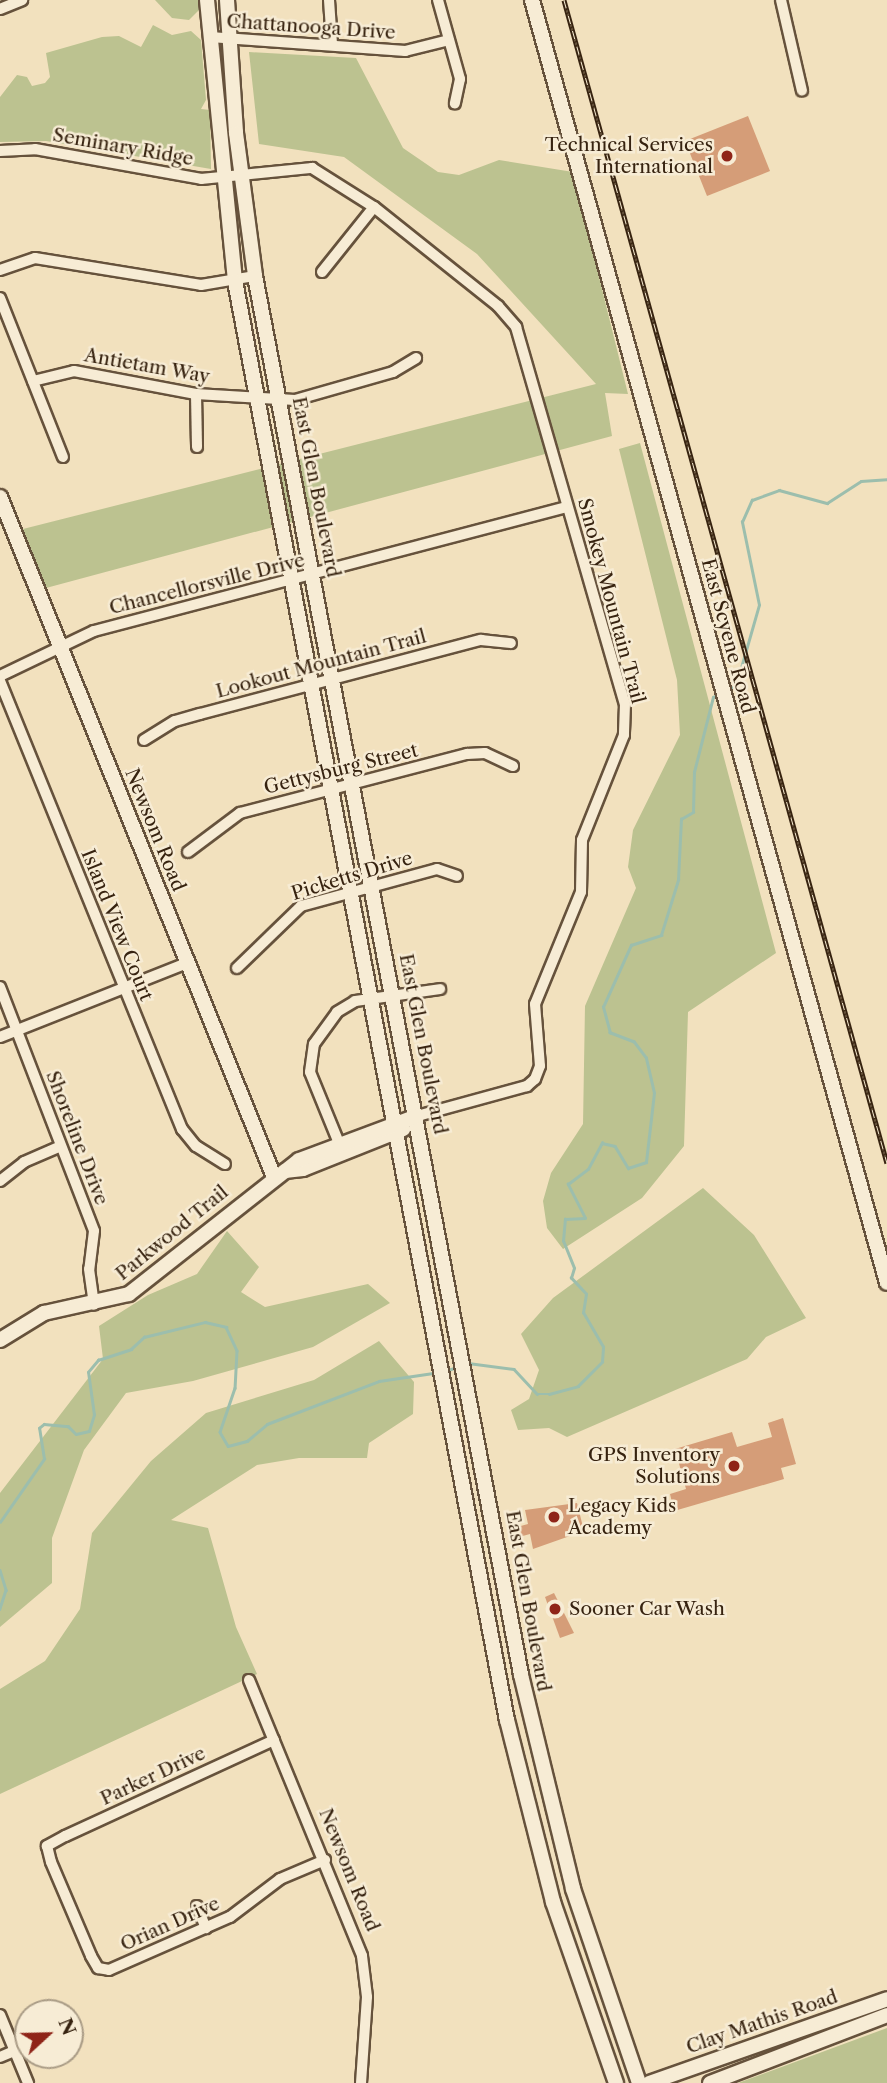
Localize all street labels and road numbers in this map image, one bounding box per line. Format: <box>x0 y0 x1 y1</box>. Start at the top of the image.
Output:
street label: Chattanooga Drive <box>226 10 396 44</box>
street label: Seminary Ridge <box>51 123 195 171</box>
street label: Antietam Way <box>82 344 212 388</box>
street label: East Glen Boulevard <box>287 395 345 579</box>
street label: Smokey Mountain Trail <box>572 495 650 707</box>
street label: Chancellorsville Drive <box>107 549 307 619</box>
street label: East Scyene Road <box>696 556 760 716</box>
street label: Lookout Mountain Trail <box>213 625 429 703</box>
street label: Gettysburg Street <box>262 739 420 799</box>
street label: Newsom Road <box>120 765 190 895</box>
street label: Island View Court <box>76 845 158 1005</box>
street label: Picketts Drive <box>289 847 415 905</box>
street label: East Glen Boulevard <box>394 952 452 1136</box>
street label: Shoreline Drive <box>41 1068 113 1208</box>
street label: Parkwood Trail <box>111 1181 233 1285</box>
street label: East Glen Boulevard <box>501 1509 555 1693</box>
street label: Parker Drive <box>97 1742 209 1810</box>
street label: Newsom Road <box>314 1805 384 1935</box>
street label: Orian Drive <box>117 1892 223 1956</box>
street label: Clay Mathis Road <box>683 1985 841 2059</box>

